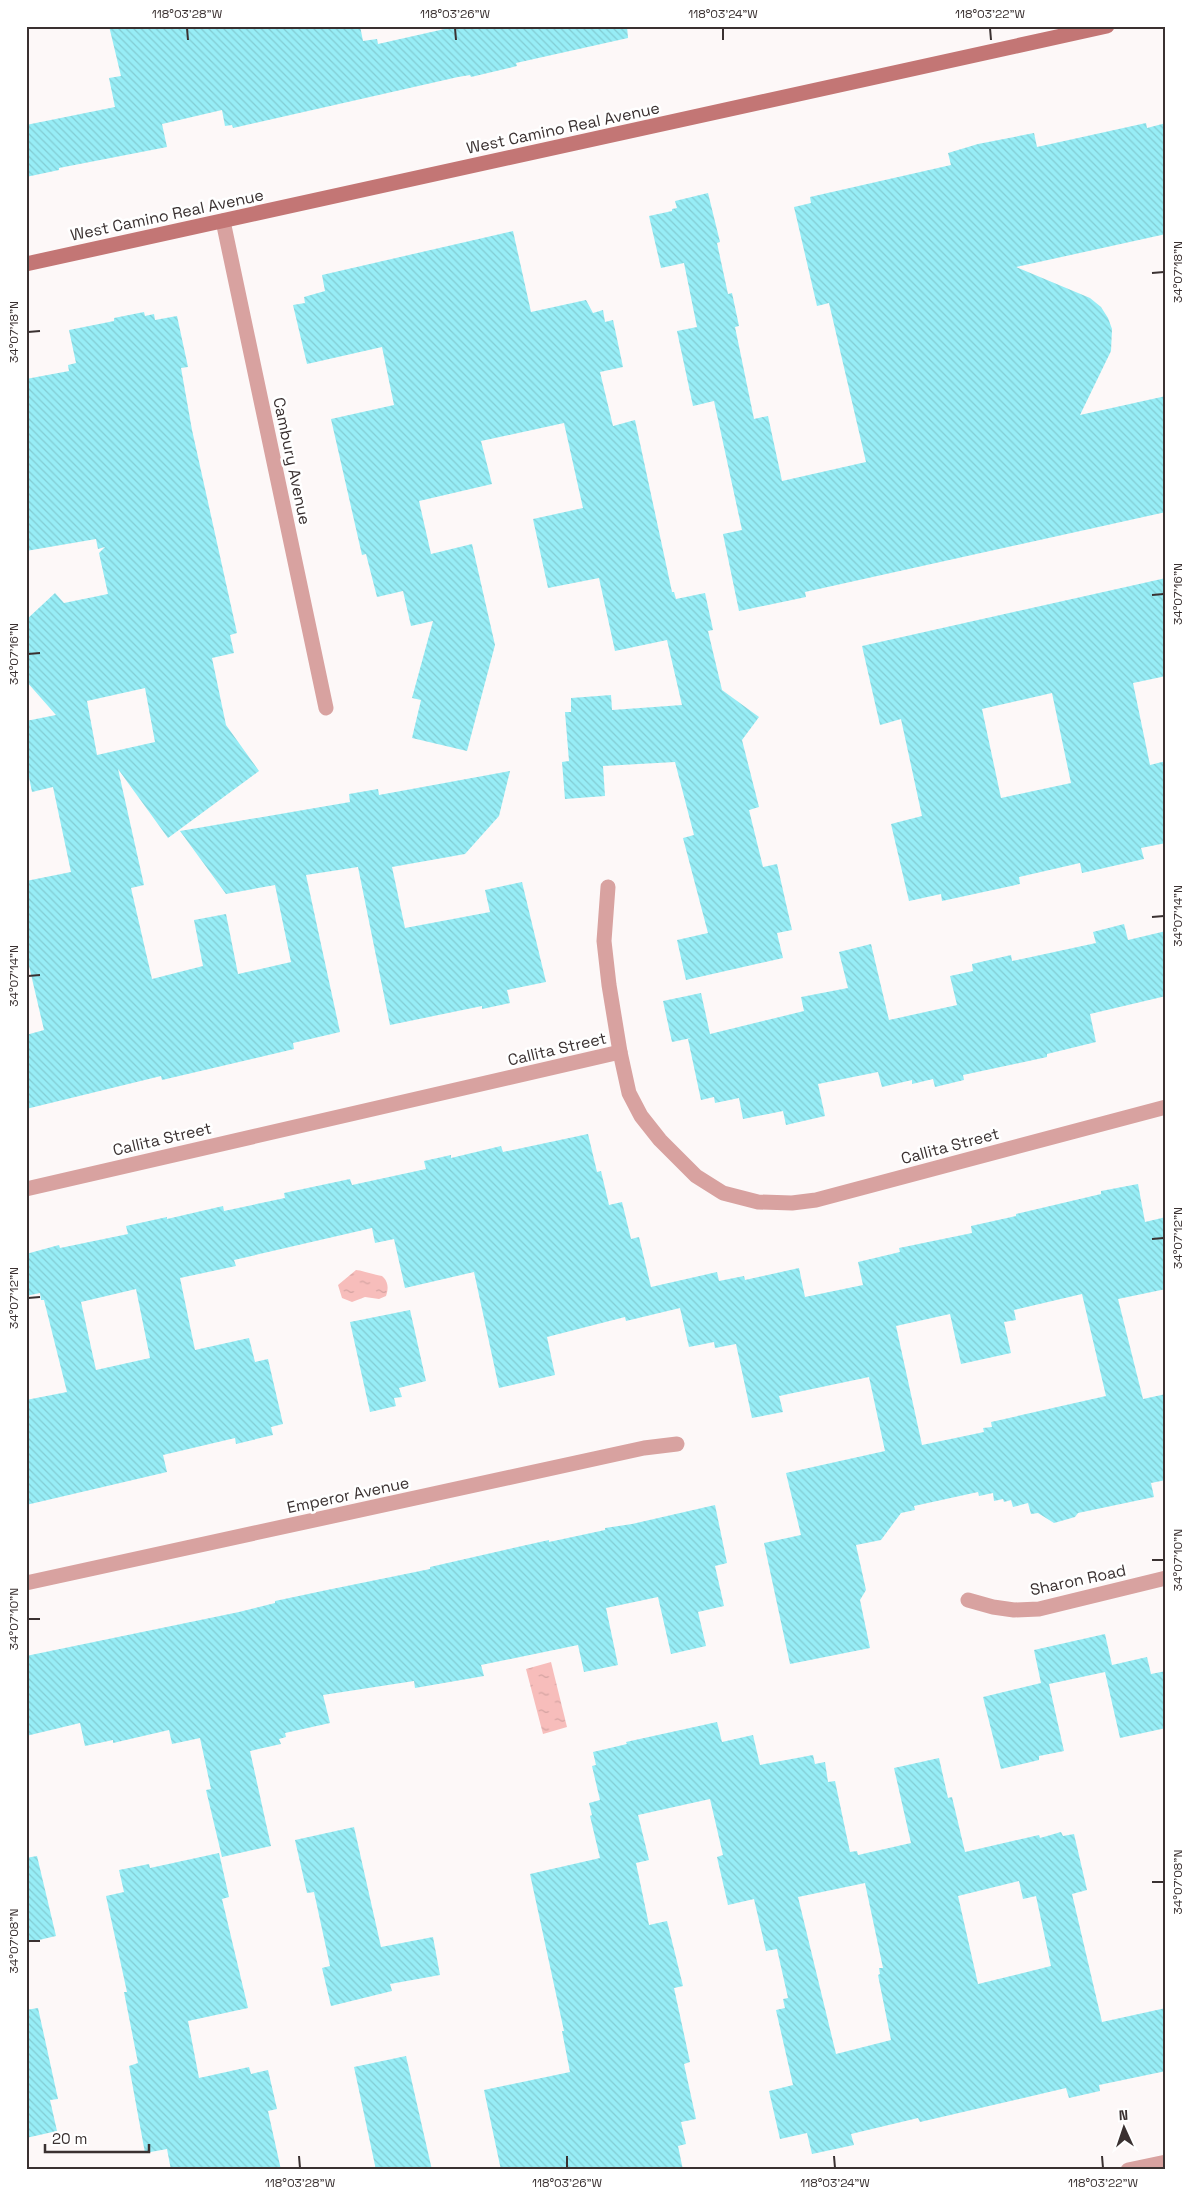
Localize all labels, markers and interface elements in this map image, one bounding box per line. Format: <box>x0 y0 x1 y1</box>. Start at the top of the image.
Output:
text: 118°03'28"W <box>152 6 223 22</box>
text: 118°03'26"W <box>420 6 491 22</box>
text: 118°03'24"W <box>688 6 758 22</box>
text: 118°03'22"W <box>955 6 1026 22</box>
street label: West Camino Real Avenue <box>464 97 662 159</box>
street label: West Camino Real Avenue <box>68 184 266 246</box>
text: 34°07'18"N <box>1170 241 1186 303</box>
text: 34°07'18"N <box>6 301 22 363</box>
street label: Cambury Avenue <box>268 395 316 527</box>
text: 34°07'16"N <box>1170 563 1186 625</box>
text: 34°07'16"N <box>6 623 22 685</box>
text: 34°07'14"N <box>1170 885 1186 947</box>
text: 34°07'14"N <box>6 945 22 1007</box>
street label: Callita Street <box>506 1027 608 1071</box>
street label: Callita Street <box>111 1117 213 1161</box>
street label: Callita Street <box>899 1123 1001 1169</box>
text: 34°07'12"N <box>1170 1207 1186 1269</box>
text: 34°07'12"N <box>6 1267 22 1329</box>
street label: Emperor Avenue <box>285 1472 411 1518</box>
text: 34°07'10"N <box>1170 1529 1186 1591</box>
street label: Sharon Road <box>1028 1560 1128 1600</box>
text: 34°07'10"N <box>6 1588 22 1650</box>
text: 34°07'08"N <box>1170 1850 1186 1914</box>
text: 34°07'08"N <box>6 1909 22 1973</box>
north arrow <box>1100 2104 1150 2154</box>
text: N <box>1118 2106 1128 2124</box>
scale bar <box>45 2121 149 2153</box>
text: 20 m <box>52 2129 87 2148</box>
text: 118°03'28"W <box>265 2175 336 2191</box>
text: 118°03'26"W <box>532 2175 603 2191</box>
text: 118°03'24"W <box>800 2175 870 2191</box>
text: 118°03'22"W <box>1068 2175 1139 2191</box>

